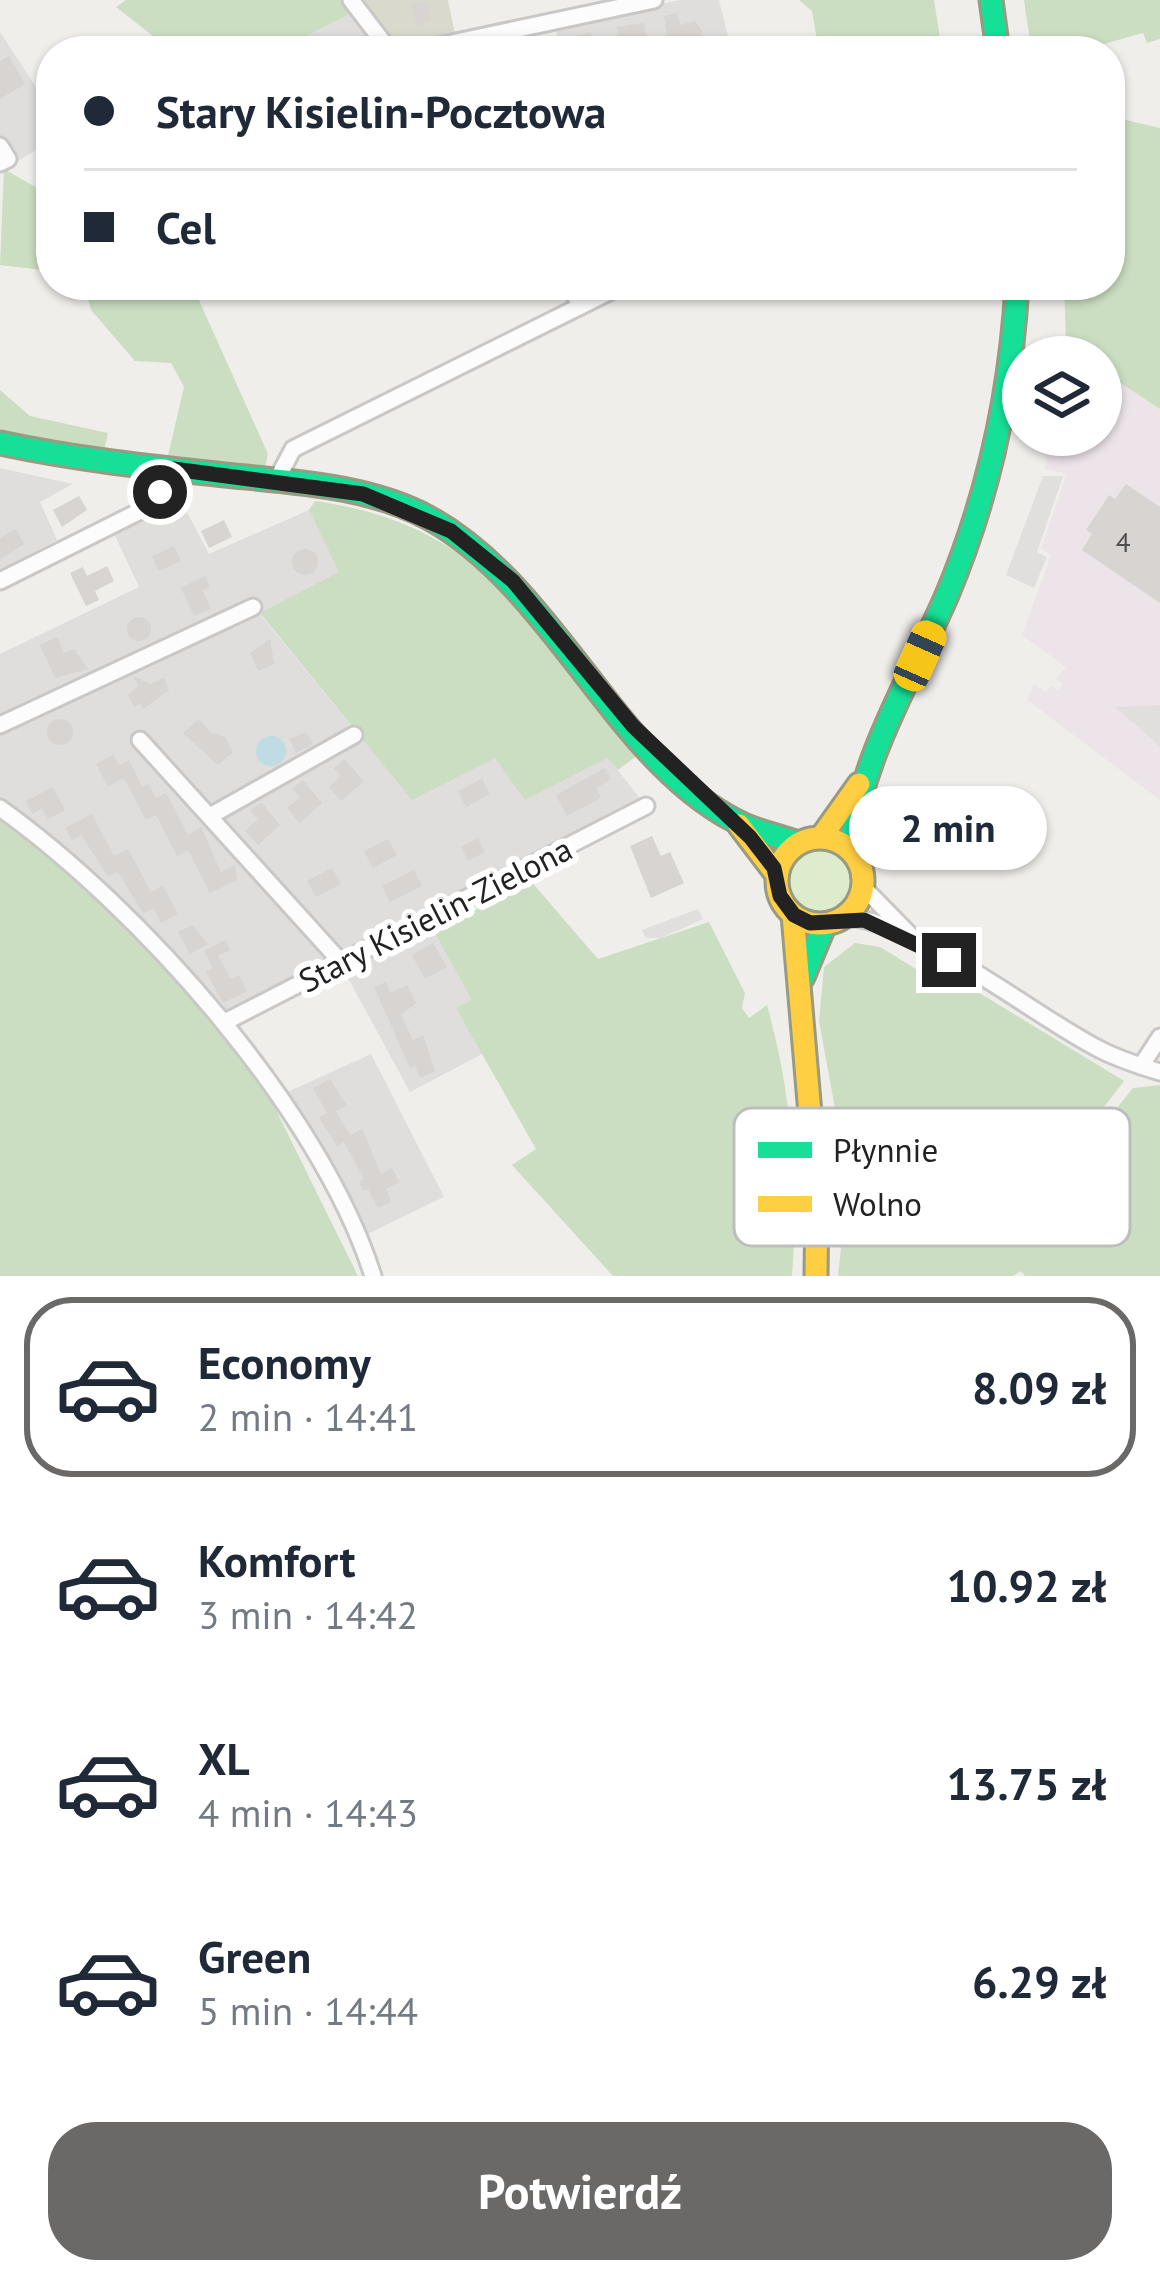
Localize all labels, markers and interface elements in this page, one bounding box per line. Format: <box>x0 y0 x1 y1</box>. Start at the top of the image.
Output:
text: Stary Kisielin-Pocztowa <box>156 82 606 140</box>
text: Cel <box>156 198 216 256</box>
map controls <box>1002 336 1122 456</box>
button: layers <box>1002 336 1122 456</box>
route start <box>133 465 187 519</box>
house number: 4 <box>1116 525 1131 559</box>
car <box>889 616 951 696</box>
callout: 2 min <box>850 786 1048 870</box>
text: 2 min <box>900 802 996 853</box>
street label: Stary Kisielin-Zielona <box>291 826 579 1002</box>
route end <box>922 933 976 987</box>
legend <box>734 1108 1130 1246</box>
text: Płynnie <box>833 1128 938 1171</box>
text: Wolno <box>833 1182 922 1225</box>
icon: car <box>54 1333 162 1441</box>
text: Economy <box>198 1333 371 1391</box>
text: 8.09 zł <box>972 1358 1106 1416</box>
text: 2 min · 14:41 <box>198 1391 418 1442</box>
icon: car <box>54 1531 162 1639</box>
text: Komfort <box>198 1531 355 1589</box>
text: 10.92 zł <box>947 1556 1106 1614</box>
text: 3 min · 14:42 <box>198 1589 418 1640</box>
icon: car <box>54 1729 162 1837</box>
text: XL <box>198 1729 250 1787</box>
text: 13.75 zł <box>947 1754 1106 1812</box>
text: 4 min · 14:43 <box>198 1787 418 1838</box>
icon: car <box>54 1927 162 2035</box>
text: Green <box>198 1927 311 1985</box>
text: 6.29 zł <box>972 1952 1106 2010</box>
text: 5 min · 14:44 <box>198 1985 418 2036</box>
button: Potwierdź <box>48 2122 1112 2260</box>

